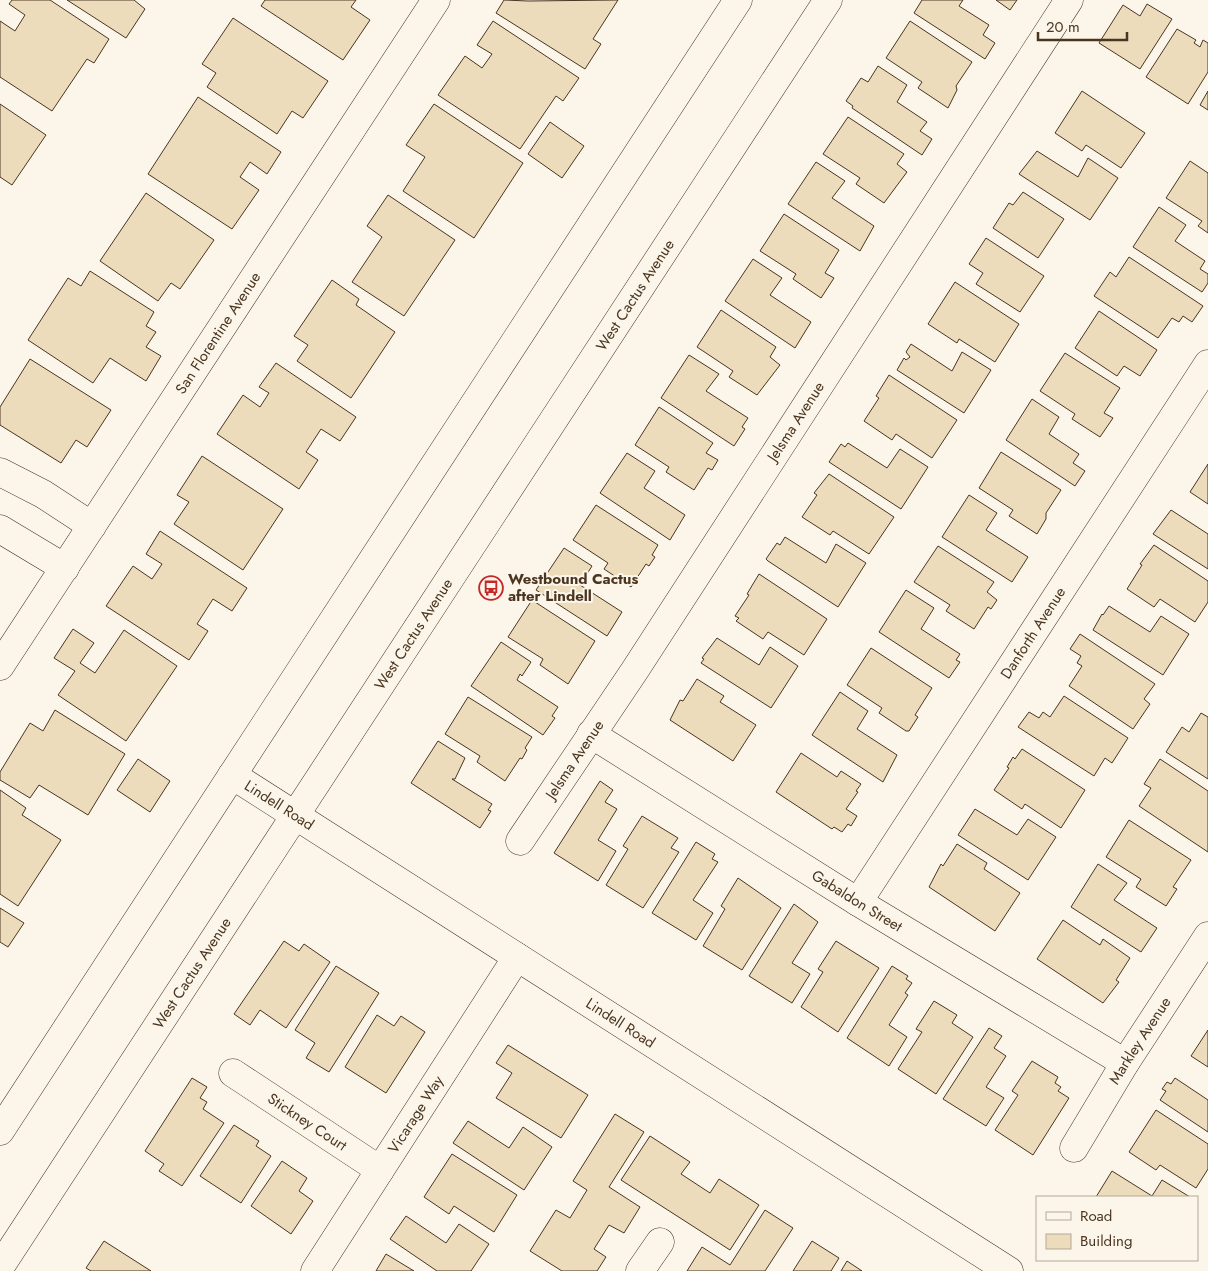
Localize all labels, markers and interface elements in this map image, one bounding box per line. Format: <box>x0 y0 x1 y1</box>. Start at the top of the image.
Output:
scale bar <box>1038 10 1127 42</box>
text: 20 m <box>1046 16 1080 38</box>
street label: West Cactus Avenue <box>591 235 680 355</box>
street label: San Florentine Avenue <box>170 267 266 398</box>
street label: Jelsma Avenue <box>761 377 830 468</box>
place label: Westbound Cactus after Lindell <box>508 568 638 607</box>
street label: West Cactus Avenue <box>369 574 458 694</box>
bus stop icon: Westbound Cactus after Lindell <box>478 575 504 601</box>
street label: Danforth Avenue <box>995 582 1071 683</box>
street label: Jelsma Avenue <box>539 716 609 805</box>
street label: Lindell Road <box>240 775 318 836</box>
street label: Gabaldon Street <box>807 864 907 937</box>
street label: West Cactus Avenue <box>147 913 237 1033</box>
street label: Markley Avenue <box>1104 992 1176 1089</box>
street label: Lindell Road <box>582 993 660 1053</box>
street label: Vicarage Way <box>382 1071 449 1158</box>
street label: Stickney Court <box>263 1088 352 1157</box>
legend <box>1036 1196 1198 1261</box>
text: Road <box>1080 1205 1112 1227</box>
text: Building <box>1080 1230 1132 1252</box>

